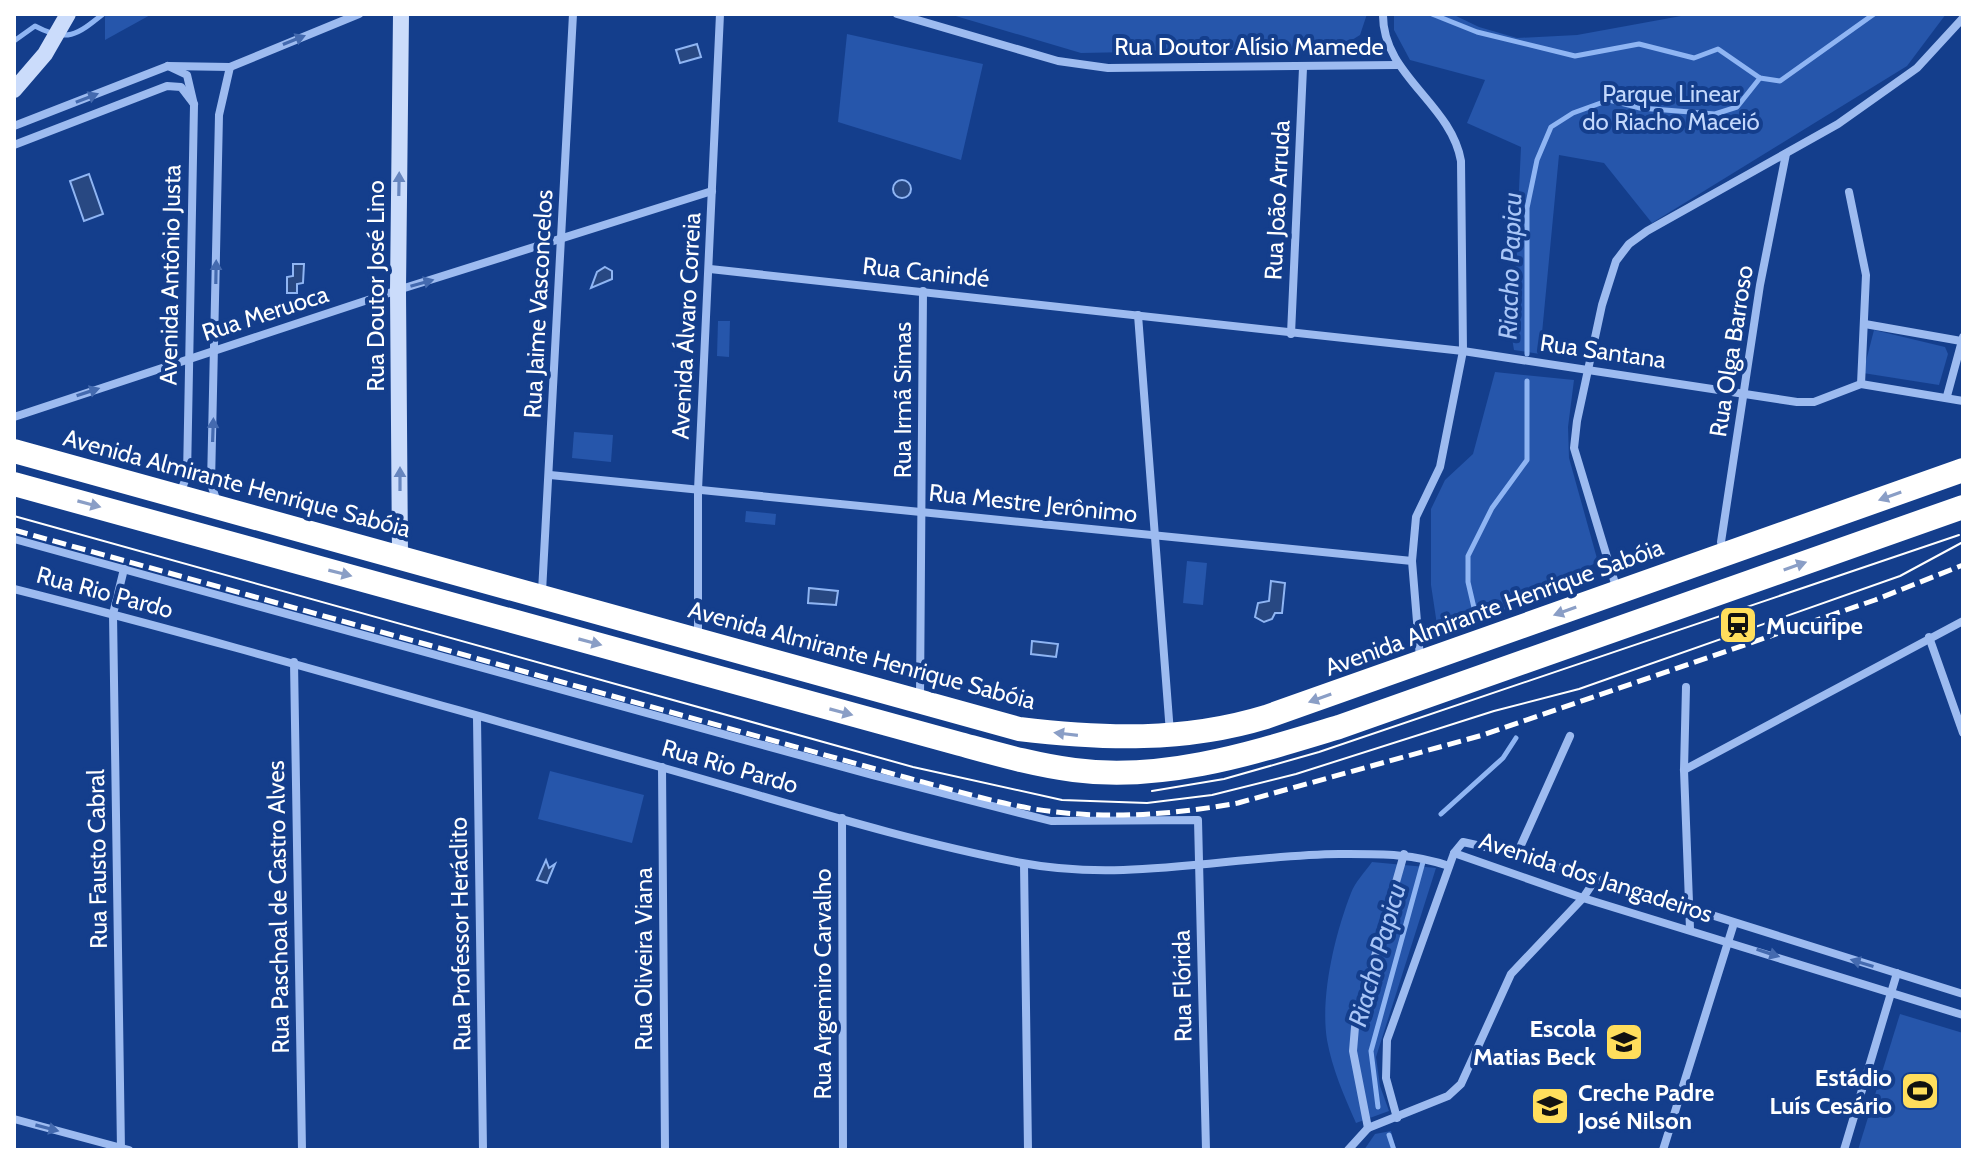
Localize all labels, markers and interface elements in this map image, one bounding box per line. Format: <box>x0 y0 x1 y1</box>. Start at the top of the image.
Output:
street label: Rua Doutor Alísio Mamede <box>1114 32 1384 61</box>
one-way arrow <box>282 34 306 47</box>
park label: Parque Linear do Riacho Maceió <box>1582 79 1760 136</box>
one-way arrow <box>75 91 99 104</box>
street label: Rua João Arruda <box>1258 119 1296 281</box>
street label: Avenida Antônio Justa <box>154 164 186 386</box>
one-way arrow <box>393 171 405 196</box>
street label: Rua Doutor José Lino <box>361 180 390 392</box>
street label: Rua Jaime Vasconcelos <box>518 189 558 419</box>
water label: Riacho Papicu <box>1491 192 1529 340</box>
street label: Avenida Álvaro Correia <box>666 211 706 440</box>
street label: Rua Canindé <box>861 251 991 293</box>
one-way arrow <box>210 259 223 284</box>
street label: Rua Olga Barroso <box>1703 263 1759 439</box>
one-way arrow <box>410 276 435 288</box>
street label: Rua Meruoca <box>198 279 332 347</box>
street label: Rua Irmã Simas <box>888 322 917 478</box>
street label: Rua Santana <box>1538 328 1668 374</box>
one-way arrow <box>76 386 100 398</box>
one-way arrow <box>206 417 219 442</box>
street label: Avenida Almirante Henrique Sabóia <box>60 423 414 543</box>
one-way arrow <box>394 466 406 491</box>
street label: Rua Mestre Jerônimo <box>927 478 1139 528</box>
one-way arrow <box>1877 490 1901 503</box>
one-way arrow <box>77 499 102 511</box>
street label: Avenida Almirante Henrique Sabóia <box>1321 532 1668 682</box>
street label: Rua Rio Pardo <box>33 560 177 624</box>
one-way arrow <box>1783 560 1807 572</box>
one-way arrow <box>328 567 353 579</box>
street label: Avenida Almirante Henrique Sabóia <box>685 595 1039 715</box>
station icon: Mucuripe <box>1717 604 1759 646</box>
one-way arrow <box>1553 606 1577 618</box>
place label: Mucuripe <box>1766 611 1863 640</box>
one-way arrow <box>578 637 603 649</box>
one-way arrow <box>1308 692 1332 705</box>
one-way arrow <box>829 706 854 718</box>
one-way arrow <box>1053 728 1078 741</box>
street label: Rua Rio Pardo <box>659 733 801 799</box>
street label: Rua Paschoal de Castro Alves <box>261 760 295 1054</box>
street label: Rua Fausto Cabral <box>81 769 113 949</box>
street label: Rua Professor Heráclito <box>443 817 477 1051</box>
street label: Avenida dos Jangadeiros <box>1476 826 1716 928</box>
street label: Rua Oliveira Viana <box>629 867 658 1051</box>
street label: Rua Argemiro Carvalho <box>808 868 837 1100</box>
water label: Riacho Papicu <box>1341 880 1413 1030</box>
street label: Rua Flórida <box>1167 929 1197 1042</box>
one-way arrow <box>1756 947 1780 960</box>
one-way arrow <box>1849 956 1873 968</box>
place label: Escola Matias Beck <box>1473 1014 1596 1071</box>
school or university icon: Escola Matias Beck <box>1603 1021 1645 1063</box>
place label: Estádio Luís Cesário <box>1769 1063 1892 1120</box>
sports icon: Estádio Luís Cesário <box>1899 1070 1941 1112</box>
place label: Creche Padre José Nilson <box>1577 1078 1714 1135</box>
school or university icon: Creche Padre José Nilson <box>1529 1085 1571 1127</box>
one-way arrow <box>35 1122 60 1134</box>

